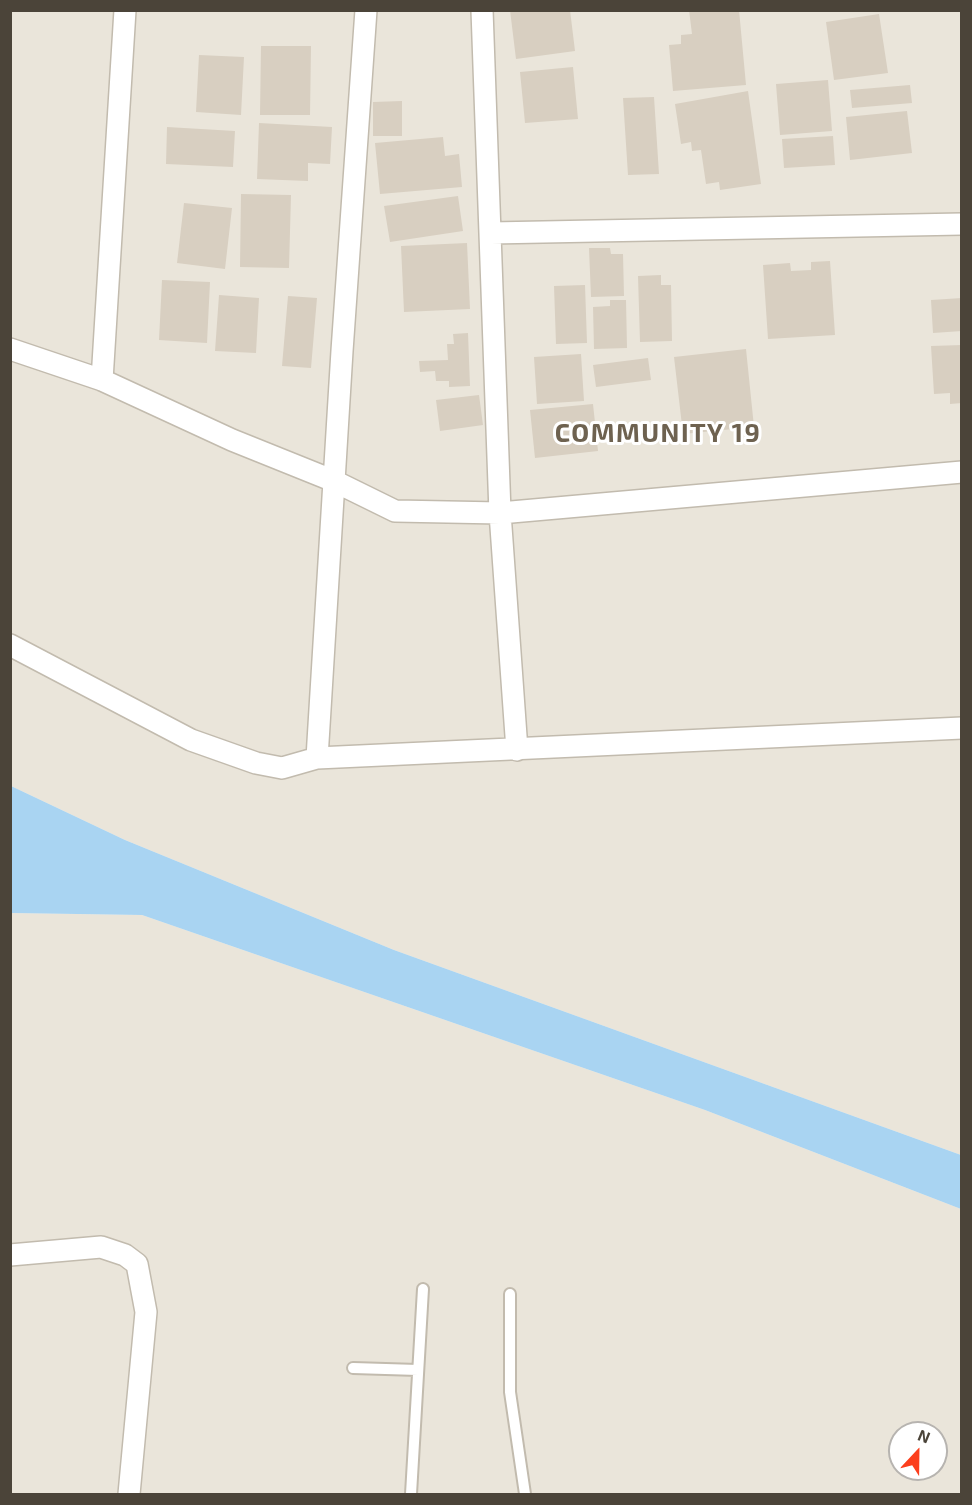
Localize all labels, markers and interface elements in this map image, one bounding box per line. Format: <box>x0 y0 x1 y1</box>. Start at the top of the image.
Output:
district label: COMMUNITY 19 <box>555 417 761 449</box>
north arrow <box>888 1421 948 1481</box>
text: N <box>915 1425 933 1447</box>

